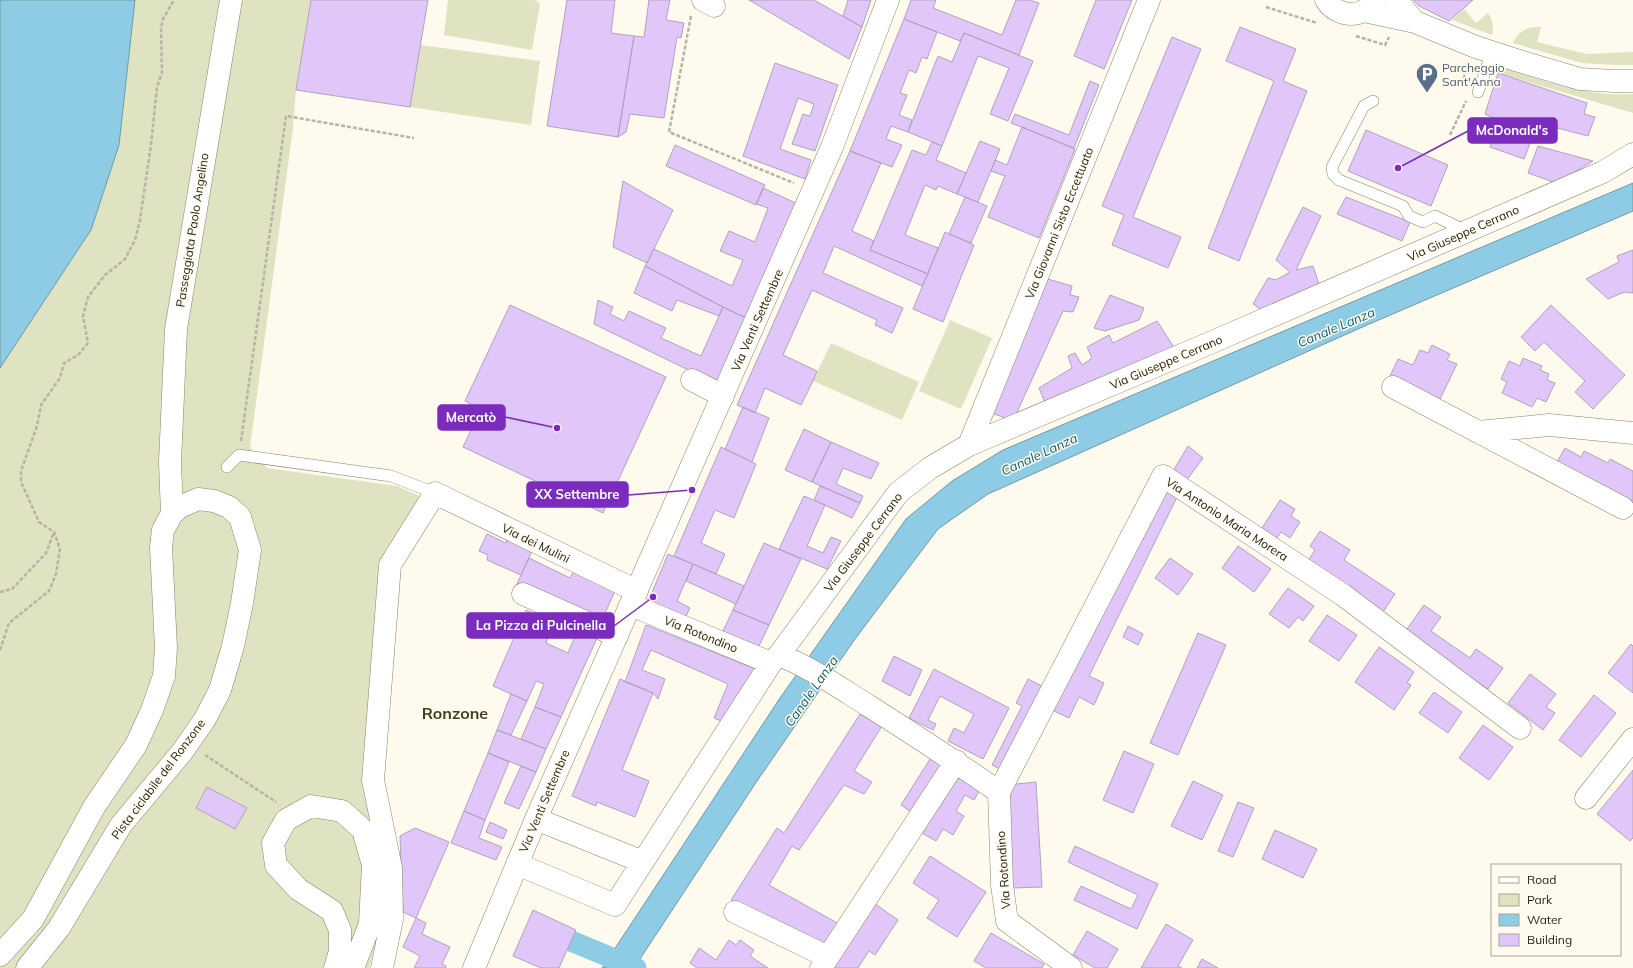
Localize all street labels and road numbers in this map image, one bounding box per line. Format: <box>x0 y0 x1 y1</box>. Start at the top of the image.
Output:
street label: Via Giovanni Sisto Eccettuato <box>1022 145 1096 301</box>
street label: Passeggiata Paolo Angelino <box>172 152 212 308</box>
street label: Via Giuseppe Cerrano <box>1405 202 1521 264</box>
street label: Via Venti Settembre <box>728 267 786 373</box>
street label: Via Giuseppe Cerrano <box>1108 331 1225 392</box>
street label: Via Antonio Maria Morera <box>1163 474 1291 564</box>
street label: Via Giuseppe Cerrano <box>821 489 905 595</box>
street label: Via dei Mulini <box>499 520 573 566</box>
street label: Via Rotondino <box>662 612 740 656</box>
street label: Pista ciclabile del Ronzone <box>108 716 208 842</box>
street label: Via Venti Settembre <box>516 747 572 855</box>
street label: Via Rotondino <box>993 830 1013 910</box>

